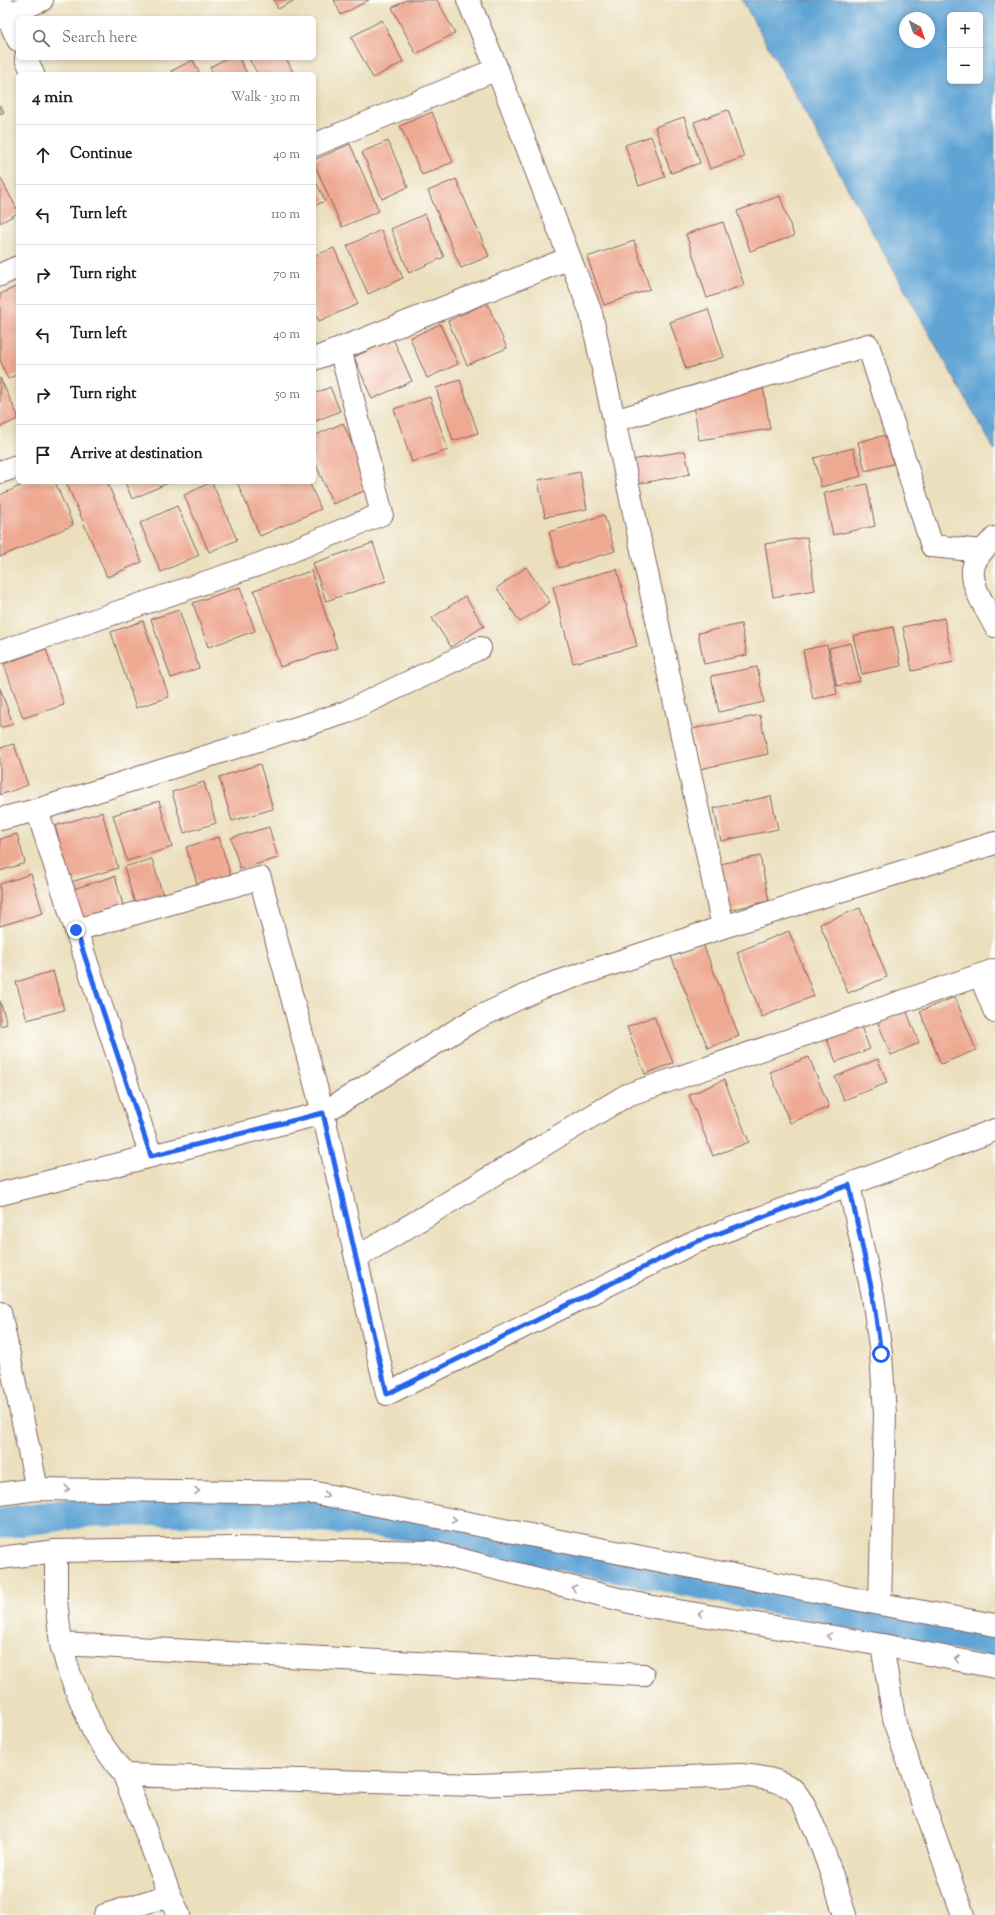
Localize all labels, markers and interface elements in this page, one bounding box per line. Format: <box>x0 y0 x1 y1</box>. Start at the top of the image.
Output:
north arrow <box>899 12 935 48</box>
map controls <box>947 12 983 84</box>
button: + <box>947 12 983 48</box>
search box <box>16 16 316 60</box>
icon: search <box>30 27 52 49</box>
text: Search here <box>62 28 137 49</box>
button: − <box>947 48 983 84</box>
text: 4 min <box>32 86 73 110</box>
text: Walk · 310 m <box>231 89 300 107</box>
icon: ahead <box>32 144 54 166</box>
text: Continue <box>70 144 132 165</box>
text: 40 m <box>273 146 300 164</box>
icon: left <box>32 204 54 226</box>
text: Turn left <box>70 204 127 225</box>
text: 110 m <box>271 206 300 224</box>
icon: right <box>32 264 54 286</box>
text: Turn right <box>70 264 136 285</box>
text: 70 m <box>273 266 300 284</box>
icon: left <box>32 324 54 346</box>
text: Turn left <box>70 324 127 345</box>
text: 40 m <box>273 326 300 344</box>
icon: right <box>32 384 54 406</box>
text: Turn right <box>70 384 136 405</box>
text: 50 m <box>275 386 300 404</box>
icon: arrive <box>32 444 54 466</box>
text: Arrive at destination <box>70 444 203 465</box>
route end <box>67 921 85 939</box>
route start <box>872 1345 890 1363</box>
one-way arrow <box>64 1485 70 1494</box>
one-way arrow <box>194 1487 200 1495</box>
one-way arrow <box>323 1490 330 1498</box>
one-way arrow <box>451 1515 457 1524</box>
one-way arrow <box>570 1584 577 1592</box>
one-way arrow <box>698 1611 704 1619</box>
one-way arrow <box>826 1632 832 1641</box>
one-way arrow <box>954 1656 960 1664</box>

